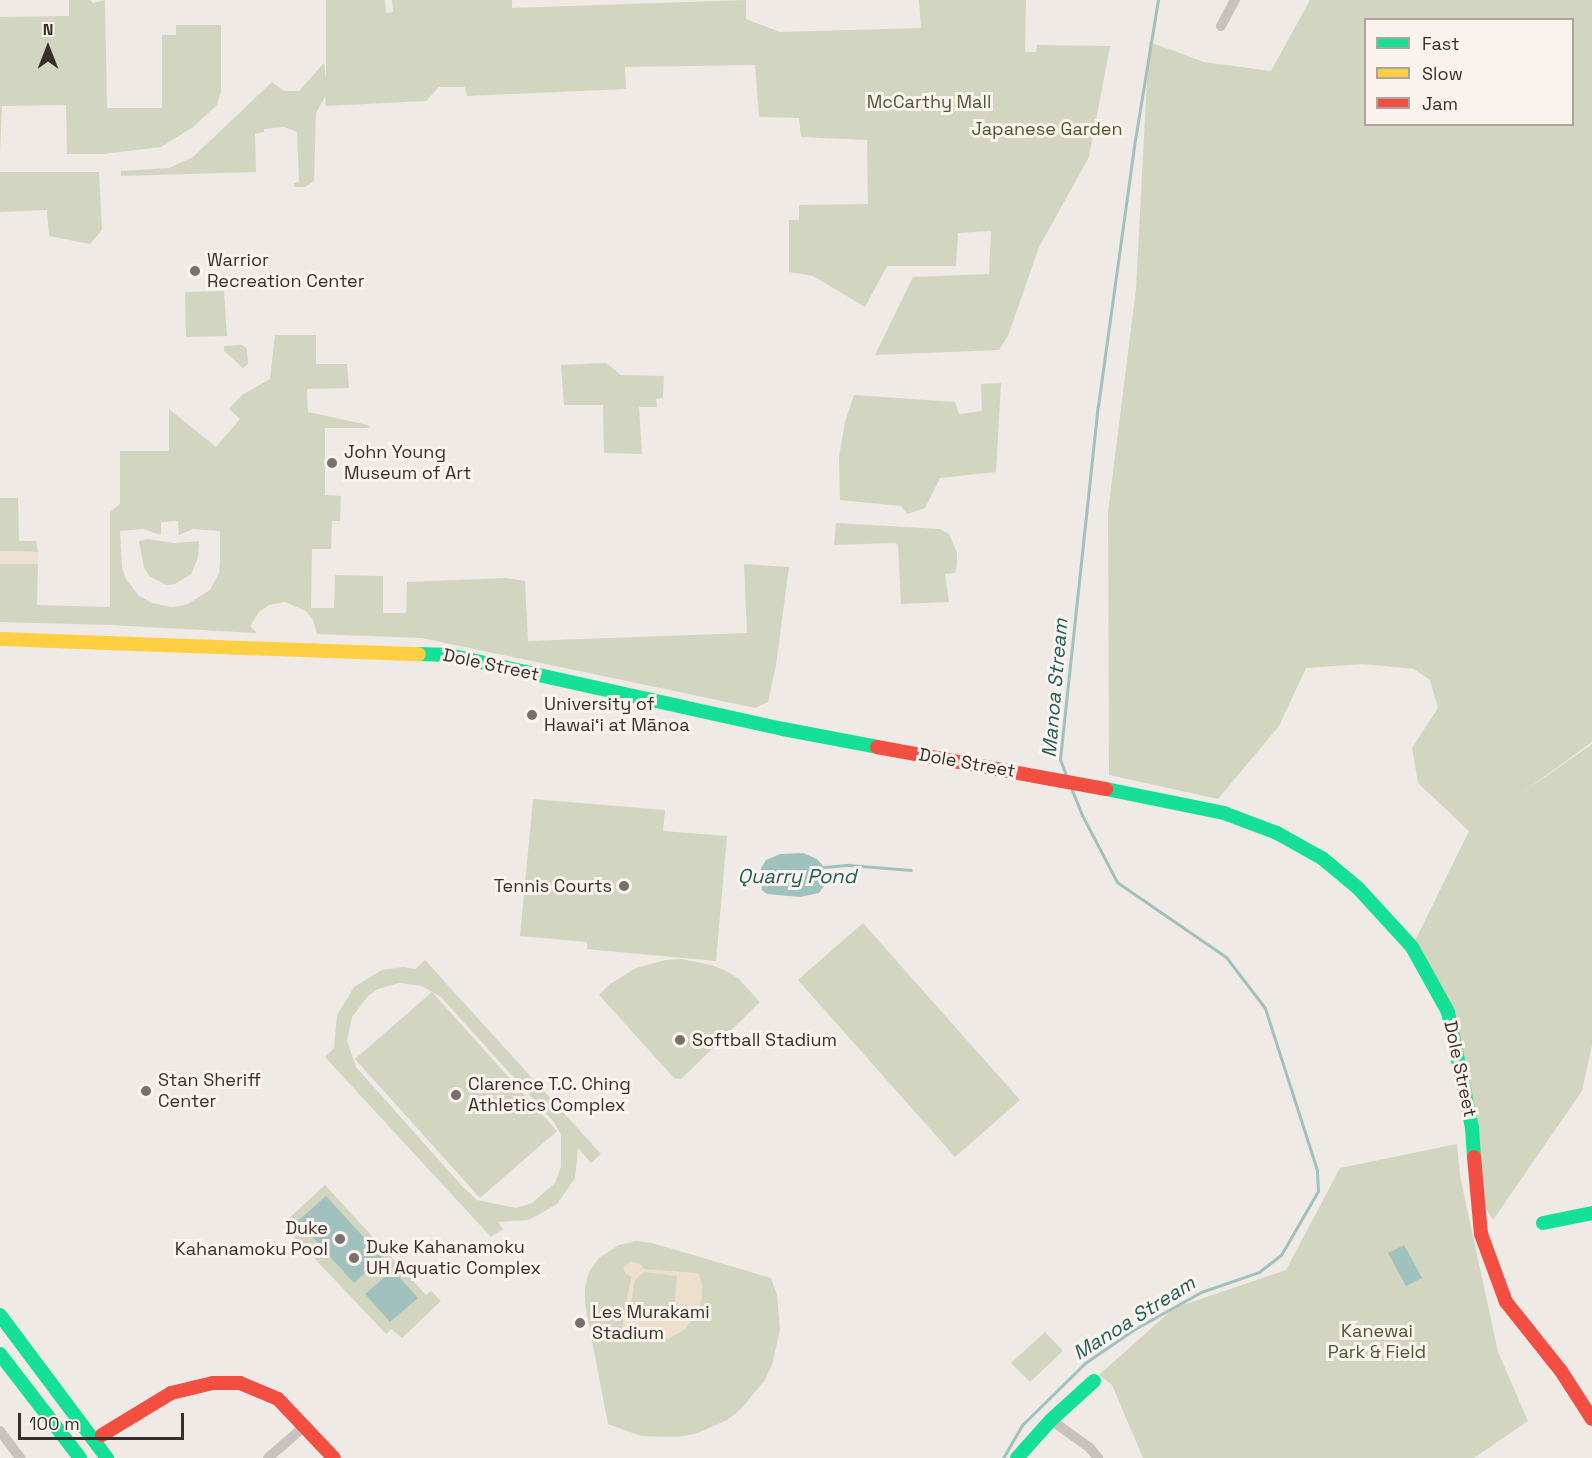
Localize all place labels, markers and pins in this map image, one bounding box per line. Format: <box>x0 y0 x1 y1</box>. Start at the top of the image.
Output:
place label: Warrior Recreation Center <box>207 250 365 292</box>
marker: Warrior Recreation Center <box>188 264 202 278</box>
place label: John Young Museum of Art <box>344 442 472 484</box>
marker: John Young Museum of Art <box>325 456 339 470</box>
place label: University of Hawaiʻi at Mānoa <box>544 694 690 736</box>
marker: University of Hawaiʻi at Mānoa <box>525 708 539 722</box>
place label: Tennis Courts <box>494 875 612 897</box>
marker: Tennis Courts <box>617 879 631 893</box>
place label: Softball Stadium <box>692 1029 837 1051</box>
marker: Softball Stadium <box>673 1033 687 1047</box>
place label: Stan Sheriff Center <box>158 1070 261 1112</box>
place label: Clarence T.C. Ching Athletics Complex <box>468 1074 632 1116</box>
marker: Stan Sheriff Center <box>139 1084 153 1098</box>
marker: Clarence T.C. Ching Athletics Complex <box>449 1088 463 1102</box>
place label: Duke Kahanamoku Pool <box>175 1218 328 1260</box>
marker: Duke Kahanamoku Pool <box>333 1232 347 1246</box>
place label: Duke Kahanamoku UH Aquatic Complex <box>366 1237 541 1280</box>
marker: Duke Kahanamoku UH Aquatic Complex <box>347 1251 361 1265</box>
place label: Les Murakami Stadium <box>592 1302 710 1344</box>
marker: Les Murakami Stadium <box>573 1316 587 1330</box>

